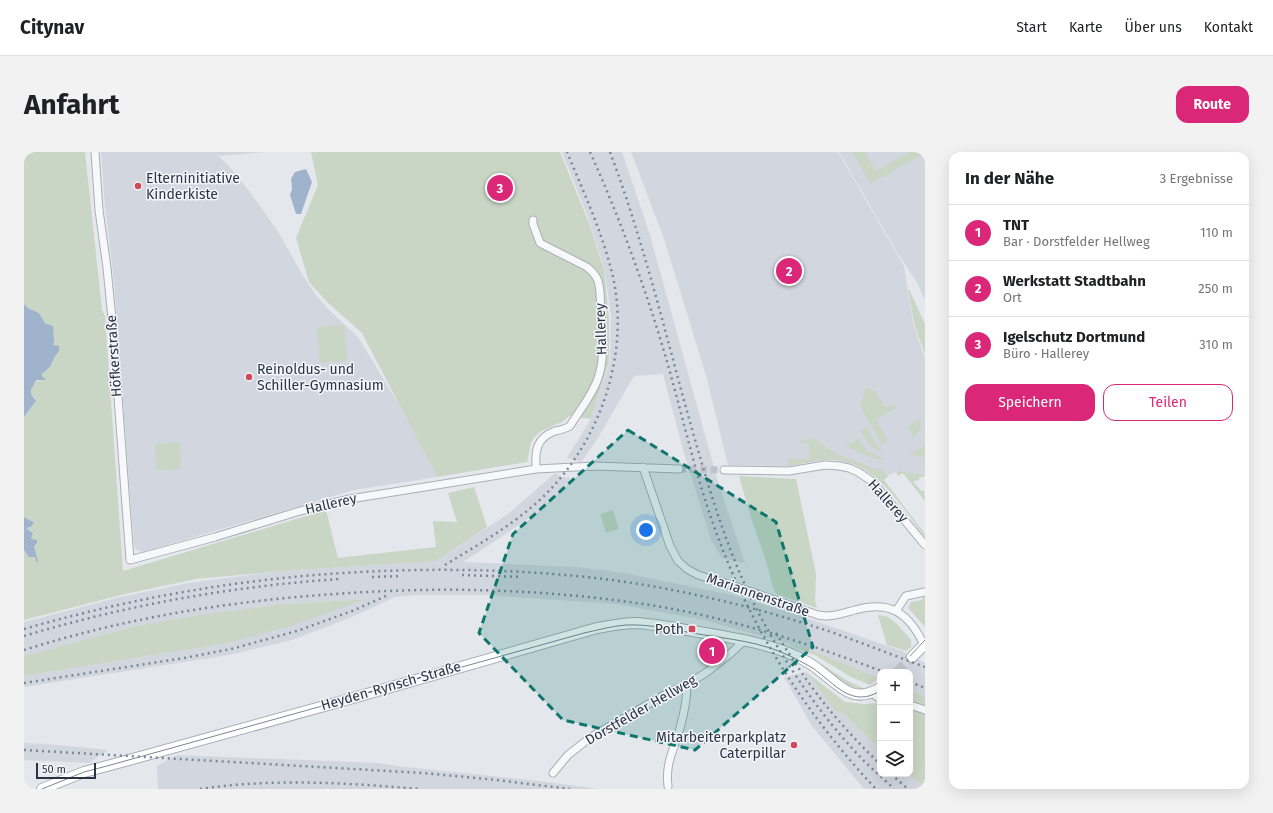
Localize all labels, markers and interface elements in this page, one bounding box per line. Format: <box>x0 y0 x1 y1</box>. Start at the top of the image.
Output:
text: Citynav <box>20 16 84 39</box>
text: Start <box>1016 19 1047 36</box>
text: Karte <box>1069 19 1103 36</box>
text: Über uns <box>1125 19 1182 36</box>
text: Kontakt <box>1204 19 1253 36</box>
button: Route <box>1176 86 1249 123</box>
text: Anfahrt <box>24 88 120 121</box>
text: In der Nähe <box>965 168 1054 189</box>
place label: Elterninitiative Kinderkiste <box>146 170 240 203</box>
text: 3 Ergebnisse <box>1160 171 1233 186</box>
pin: 3 <box>487 173 513 203</box>
marker: Elterninitiative Kinderkiste <box>133 181 143 191</box>
text: TNT <box>1003 216 1029 234</box>
text: 1 <box>975 225 981 240</box>
text: 110 m <box>1200 225 1233 240</box>
text: Bar · Dorstfelder Hellweg <box>1003 234 1150 249</box>
pin: 2 <box>776 256 802 286</box>
text: Werkstatt Stadtbahn <box>1003 272 1146 290</box>
text: 2 <box>975 281 981 296</box>
text: 250 m <box>1198 281 1233 296</box>
text: Ort <box>1003 290 1022 305</box>
street label: Hallerey <box>592 303 610 355</box>
street label: Höfkerstraße <box>103 314 125 398</box>
text: Igelschutz Dortmund <box>1003 328 1145 346</box>
text: 3 <box>975 337 981 352</box>
text: 310 m <box>1199 337 1233 352</box>
text: Büro · Hallerey <box>1003 346 1089 361</box>
place label: Reinoldus- und Schiller-Gymnasium <box>257 361 384 394</box>
marker: Reinoldus- und Schiller-Gymnasium <box>244 372 254 382</box>
button: Speichern <box>965 384 1095 421</box>
button: Teilen <box>1103 384 1233 421</box>
street label: Hallerey <box>864 476 912 526</box>
street label: Hallerey <box>304 490 358 518</box>
your location <box>636 520 656 540</box>
street label: Mariannenstraße <box>704 569 812 621</box>
place label: Poth <box>655 621 684 638</box>
marker: Poth <box>687 624 697 634</box>
pin: 1 <box>699 636 725 666</box>
street label: Heyden-Rynsch-Straße <box>319 658 463 714</box>
map controls <box>877 669 913 777</box>
button: + <box>877 669 913 705</box>
street label: Dorstfelder Hellweg <box>582 671 700 749</box>
button: − <box>877 705 913 741</box>
place label: Mitarbeiterparkplatz Caterpillar <box>656 729 787 762</box>
marker: Mitarbeiterparkplatz Caterpillar <box>789 740 799 750</box>
button: layers <box>877 741 913 777</box>
scale bar <box>36 761 96 780</box>
text: 50 m <box>42 763 66 776</box>

